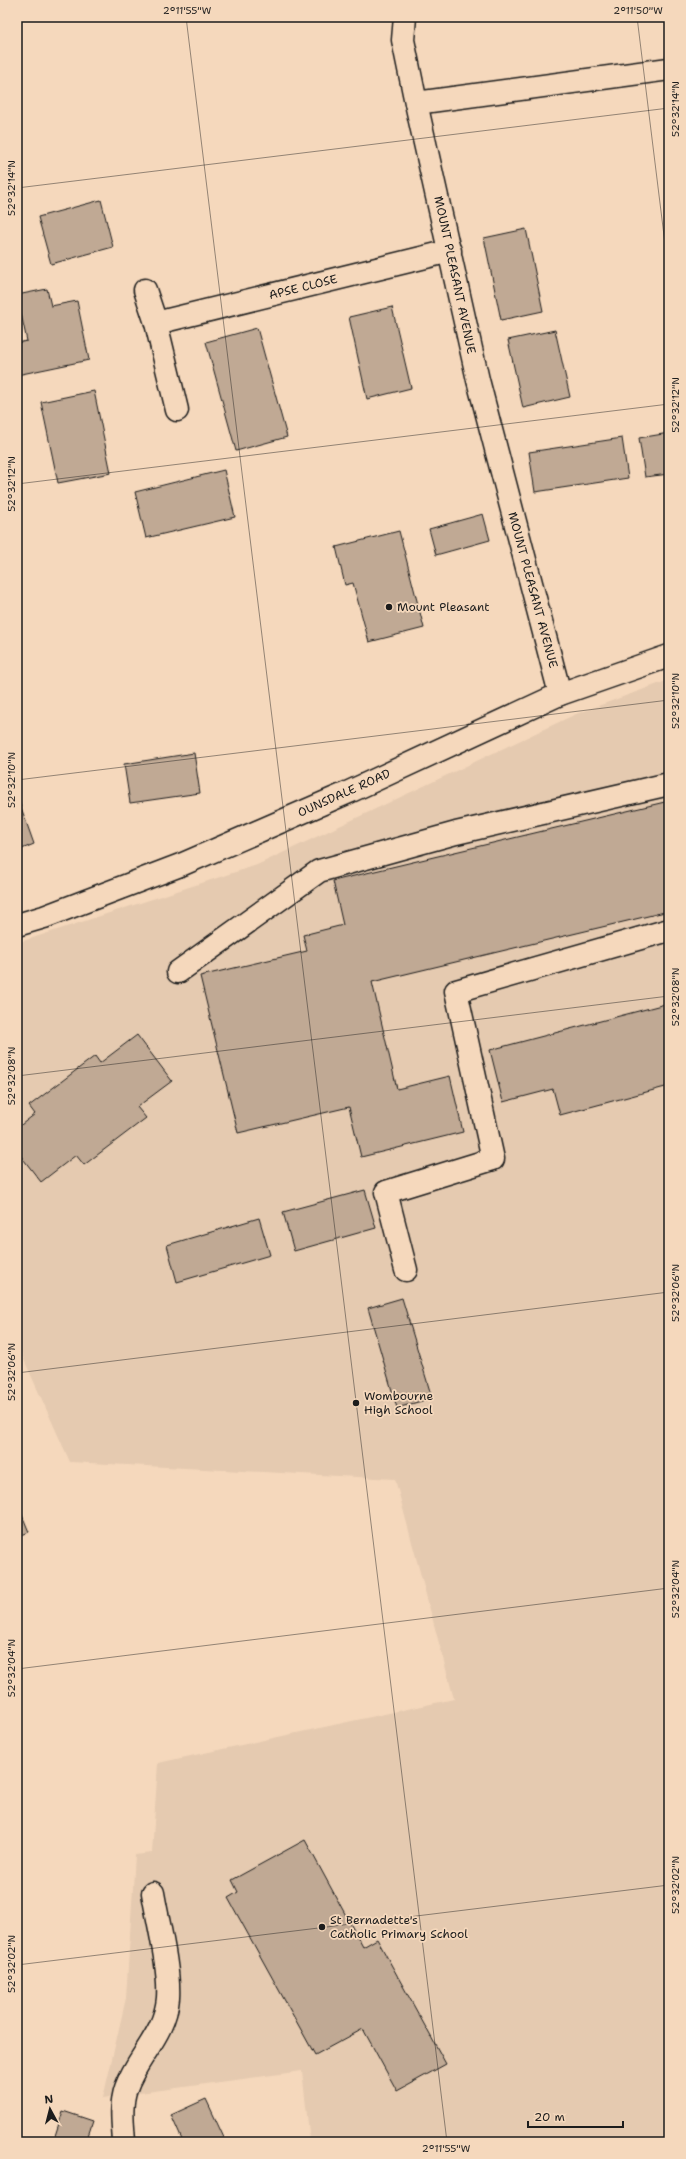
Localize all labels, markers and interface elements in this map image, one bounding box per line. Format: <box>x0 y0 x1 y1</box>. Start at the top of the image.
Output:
text: 2°11'55"W <box>163 4 212 17</box>
text: 2°11'50"W <box>613 4 663 17</box>
text: 52°32'14"N <box>669 81 682 137</box>
text: 52°32'14"N <box>5 160 18 216</box>
street label: MOUNT PLEASANT AVENUE <box>430 195 480 355</box>
street label: APSE CLOSE <box>267 271 339 303</box>
text: 52°32'12"N <box>669 377 682 433</box>
text: 52°32'12"N <box>5 456 18 512</box>
street label: MOUNT PLEASANT AVENUE <box>504 510 562 670</box>
place label: Mount Pleasant <box>397 599 490 615</box>
marker: Mount Pleasant <box>384 602 394 612</box>
text: 52°32'10"N <box>669 673 682 729</box>
text: 52°32'10"N <box>5 752 18 808</box>
street label: OUNSDALE ROAD <box>295 765 393 821</box>
text: 52°32'08"N <box>669 968 682 1026</box>
text: 52°32'08"N <box>5 1047 18 1105</box>
text: 52°32'06"N <box>669 1264 682 1322</box>
text: 52°32'06"N <box>5 1343 18 1401</box>
place label: Wombourne High School <box>364 1388 433 1418</box>
marker: Wombourne High School <box>351 1398 361 1408</box>
text: 52°32'04"N <box>669 1560 682 1618</box>
text: 52°32'04"N <box>5 1639 18 1697</box>
text: 52°32'02"N <box>669 1856 682 1914</box>
place label: St Bernadette's Catholic Primary School <box>330 1912 468 1942</box>
marker: St Bernadette's Catholic Primary School <box>317 1922 327 1932</box>
text: 52°32'02"N <box>5 1935 18 1993</box>
north arrow <box>30 2089 70 2129</box>
text: N <box>44 2092 54 2108</box>
scale bar <box>528 2103 623 2129</box>
text: 20 m <box>534 2109 565 2125</box>
text: 2°11'55"W <box>422 2142 471 2155</box>

